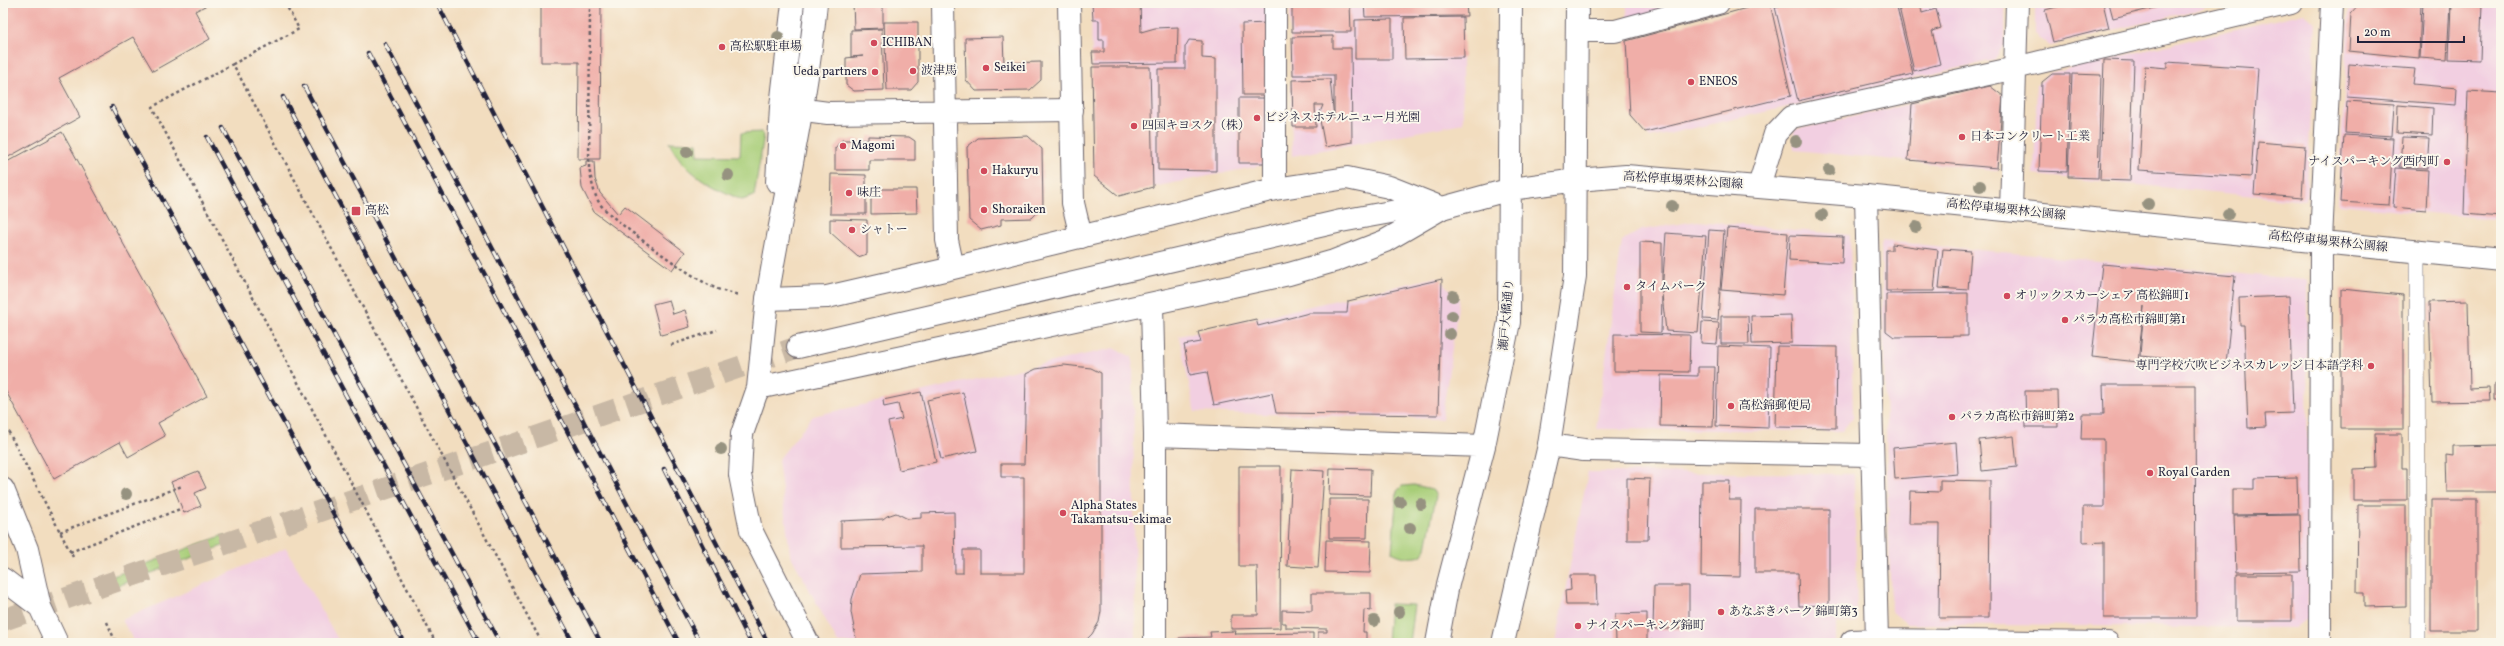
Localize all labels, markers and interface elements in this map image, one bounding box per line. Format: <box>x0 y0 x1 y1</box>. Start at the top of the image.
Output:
scale bar <box>2358 18 2464 44</box>
text: 20 m <box>2364 25 2391 41</box>
place label: ICHIBAN <box>882 35 932 51</box>
marker: ICHIBAN <box>869 38 879 48</box>
place label: 高松駅駐車場 <box>730 39 802 55</box>
marker: 高松駅駐車場 <box>717 42 727 52</box>
place label: Seikei <box>994 60 1026 76</box>
place label: 波津馬 <box>921 63 957 79</box>
marker: Seikei <box>981 63 991 73</box>
place label: Ueda partners <box>793 64 867 80</box>
marker: 波津馬 <box>908 66 918 76</box>
marker: Ueda partners <box>870 67 880 77</box>
place label: ENEOS <box>1699 74 1738 90</box>
marker: ENEOS <box>1686 77 1696 87</box>
place label: ビジネスホテルニュー月光園 <box>1265 110 1420 126</box>
marker: ビジネスホテルニュー月光園 <box>1252 113 1262 123</box>
place label: 四国キヨスク（株） <box>1142 118 1250 134</box>
marker: 四国キヨスク（株） <box>1129 121 1139 131</box>
place label: 日本コンクリート工業 <box>1970 129 2090 145</box>
marker: 日本コンクリート工業 <box>1957 132 1967 142</box>
place label: Magomi <box>851 138 895 154</box>
marker: Magomi <box>838 141 848 151</box>
place label: ナイスパーキング西内町 <box>2308 154 2439 170</box>
marker: ナイスパーキング西内町 <box>2442 157 2452 167</box>
place label: Hakuryu <box>992 163 1039 179</box>
marker: Hakuryu <box>979 166 989 176</box>
street label: 高松停車場栗林公園線 <box>1623 169 1743 193</box>
place label: 味庄 <box>857 185 881 201</box>
marker: 味庄 <box>844 188 854 198</box>
street label: 高松停車場栗林公園線 <box>1945 196 2067 224</box>
place label: Shoraiken <box>992 202 1046 218</box>
place label: 高松 <box>365 203 389 219</box>
marker: 高松 <box>350 205 362 217</box>
marker: Shoraiken <box>979 205 989 215</box>
place label: シャトー <box>860 222 908 238</box>
marker: シャトー <box>847 225 857 235</box>
street label: 高松停車場栗林公園線 <box>2267 228 2389 256</box>
street label: 瀬戸大橋通り <box>1496 278 1518 352</box>
place label: タイムパーク <box>1635 279 1707 295</box>
marker: タイムパーク <box>1622 282 1632 292</box>
place label: オリックスカーシェア 高松錦町1 <box>2015 288 2189 304</box>
marker: オリックスカーシェア 高松錦町1 <box>2002 291 2012 301</box>
place label: パラカ高松市錦町第1 <box>2073 312 2186 328</box>
marker: パラカ高松市錦町第1 <box>2060 315 2070 325</box>
place label: 専門学校穴吹ビジネスカレッジ日本語学科 <box>2135 358 2363 374</box>
marker: 専門学校穴吹ビジネスカレッジ日本語学科 <box>2366 361 2376 371</box>
place label: 高松錦郵便局 <box>1739 398 1811 414</box>
marker: 高松錦郵便局 <box>1726 401 1736 411</box>
place label: パラカ高松市錦町第2 <box>1960 409 2074 425</box>
marker: パラカ高松市錦町第2 <box>1947 412 1957 422</box>
place label: Royal Garden <box>2158 465 2230 481</box>
marker: Royal Garden <box>2145 468 2155 478</box>
place label: Alpha States Takamatsu-ekimae <box>1071 498 1172 528</box>
marker: Alpha States Takamatsu-ekimae <box>1058 508 1068 518</box>
place label: あなぶきパーク 錦町第3 <box>1729 604 1858 620</box>
marker: あなぶきパーク 錦町第3 <box>1716 607 1726 617</box>
place label: ナイスパーキング錦町 <box>1586 618 1705 634</box>
marker: ナイスパーキング錦町 <box>1573 621 1583 631</box>

